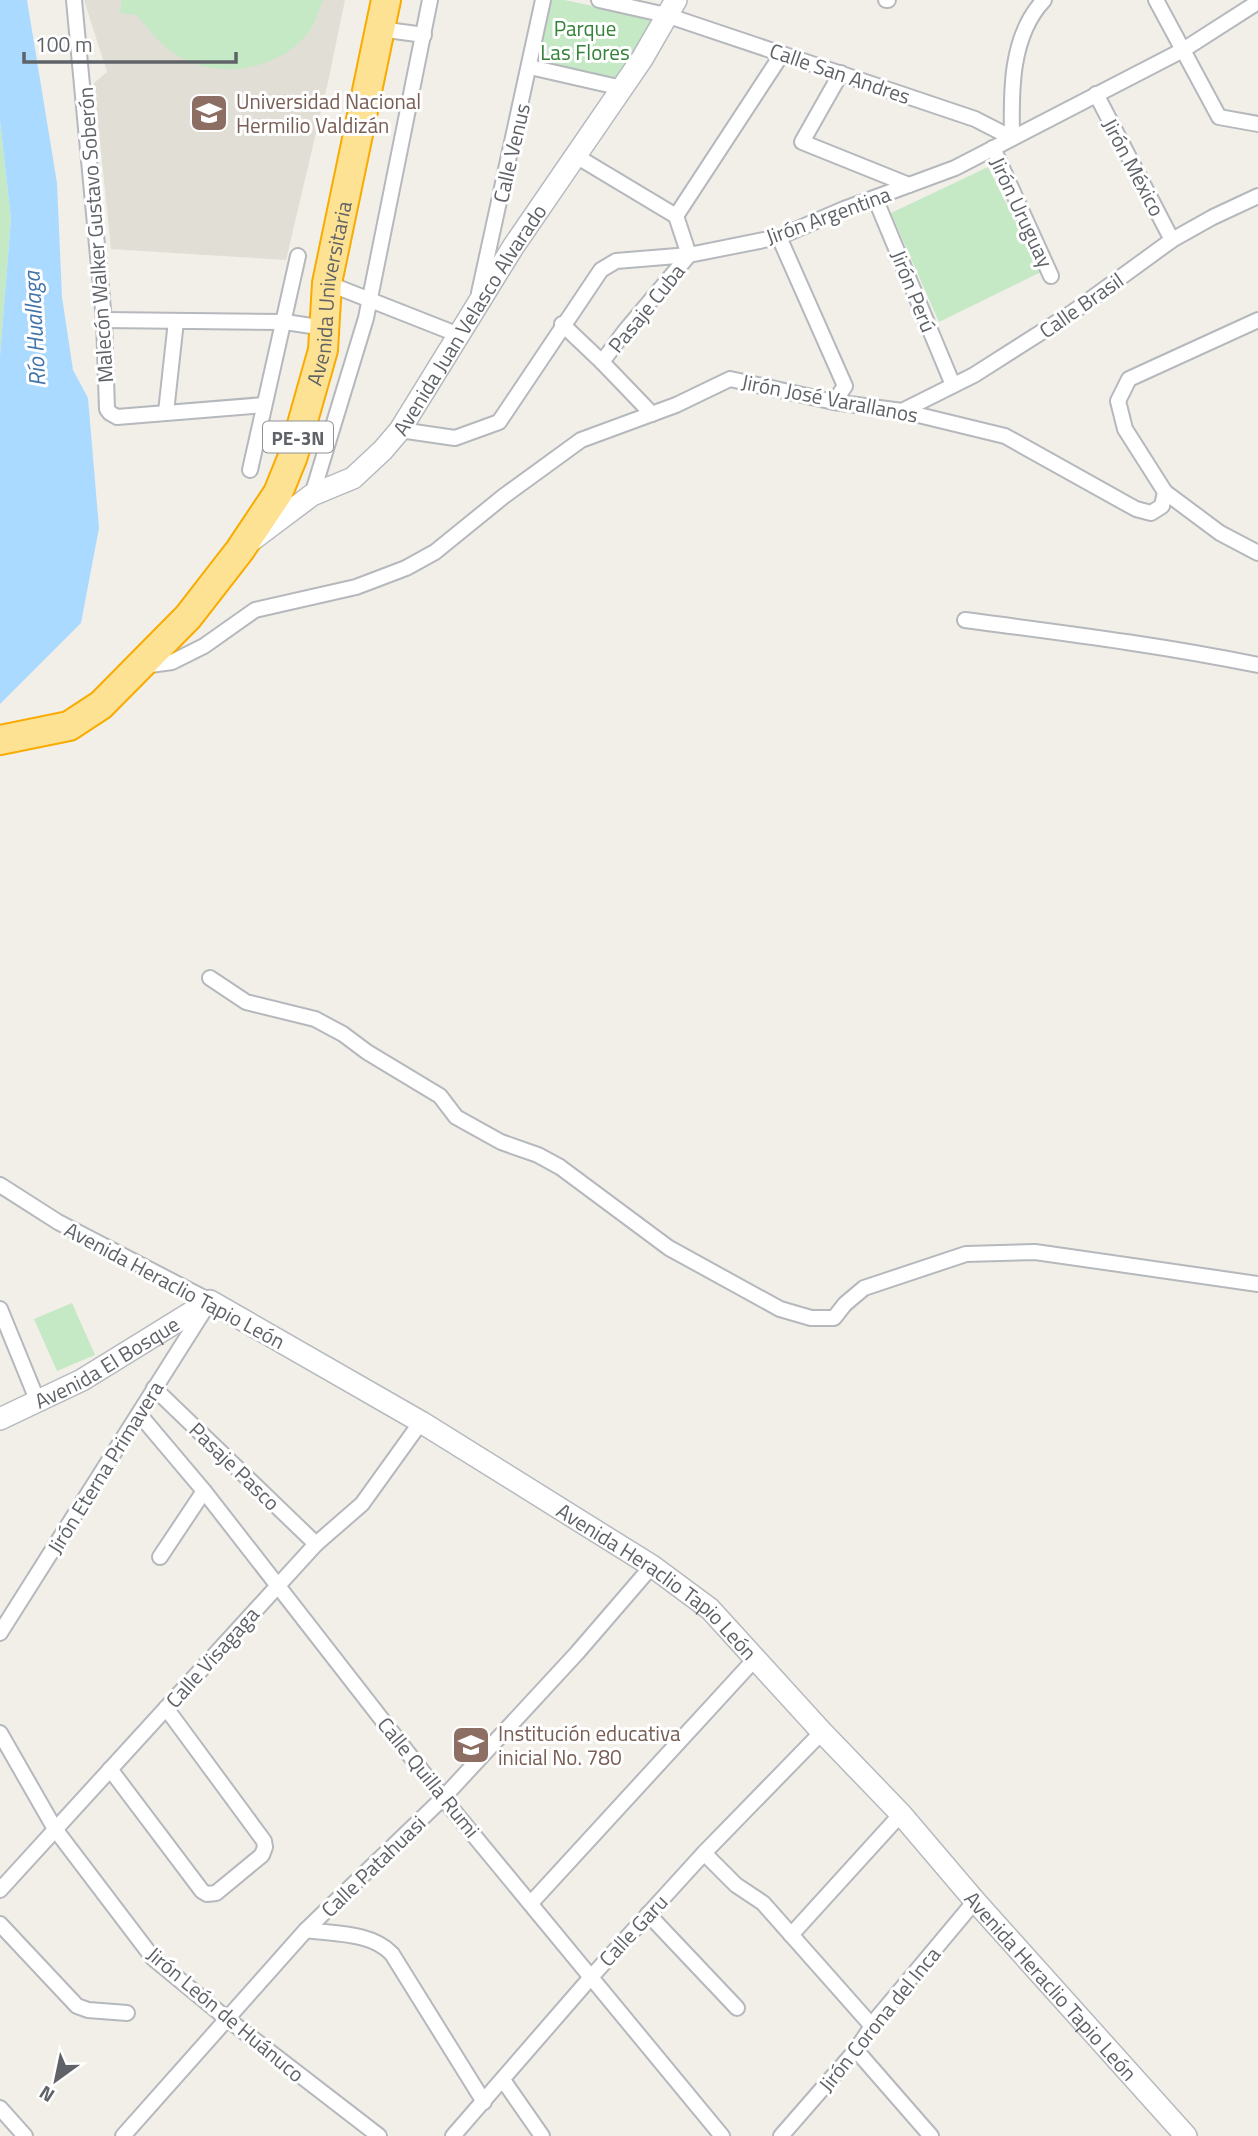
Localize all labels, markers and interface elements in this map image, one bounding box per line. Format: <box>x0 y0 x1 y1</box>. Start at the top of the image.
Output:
park label: Parque Las Flores <box>540 12 630 68</box>
scale bar <box>24 21 236 65</box>
text: 100 m <box>35 28 92 60</box>
street label: Calle San Andres <box>765 34 915 112</box>
place label: Universidad Nacional Hermilio Valdizán <box>236 85 421 141</box>
street label: Malecón Walker Gustavo Soberón <box>69 86 121 384</box>
school or university icon: Universidad Nacional Hermilio Valdizán <box>188 92 230 134</box>
street label: Calle Venus <box>484 100 538 206</box>
street label: Jirón México <box>1095 112 1173 222</box>
street label: Jirón Uruguay <box>982 151 1062 273</box>
street label: Jirón Argentina <box>761 177 895 252</box>
street label: Avenida Juan Velasco Alvarado <box>384 197 554 442</box>
street label: Avenida Universitaria <box>298 198 360 389</box>
street label: Jirón Perú <box>883 245 945 337</box>
street label: Pasaje Cuba <box>600 256 692 360</box>
street label: Calle Brasil <box>1032 264 1130 346</box>
water label: Río Huallaga <box>13 269 54 387</box>
street label: Jirón José Varallanos <box>739 365 921 431</box>
road number: PE-3N <box>263 422 333 452</box>
street label: Avenida Heraclio Tapio León <box>59 1213 291 1357</box>
street label: Avenida El Bosque <box>29 1308 185 1416</box>
street label: Jirón Eterna Primavera <box>39 1374 171 1560</box>
street label: Pasaje Pasco <box>182 1414 288 1518</box>
street label: Avenida Heraclio Tapio León <box>551 1494 765 1667</box>
street label: Calle Visagaga <box>158 1599 267 1715</box>
street label: Calle Quilla Rumi <box>370 1710 488 1844</box>
place label: Institución educativa inicial No. 780 <box>498 1717 681 1773</box>
school or university icon: Institución educativa inicial No. 780 <box>450 1724 492 1766</box>
street label: Calle Patahuasi <box>313 1808 433 1924</box>
street label: Avenida Heraclio Tapio León <box>957 1884 1145 2088</box>
street label: Calle Garu <box>591 1887 675 1973</box>
street label: Jirón León de Huánuco <box>140 1938 312 2090</box>
street label: Jirón Corona del Inca <box>810 1939 948 2099</box>
north arrow <box>21 2045 91 2115</box>
text: N <box>33 2079 60 2110</box>

